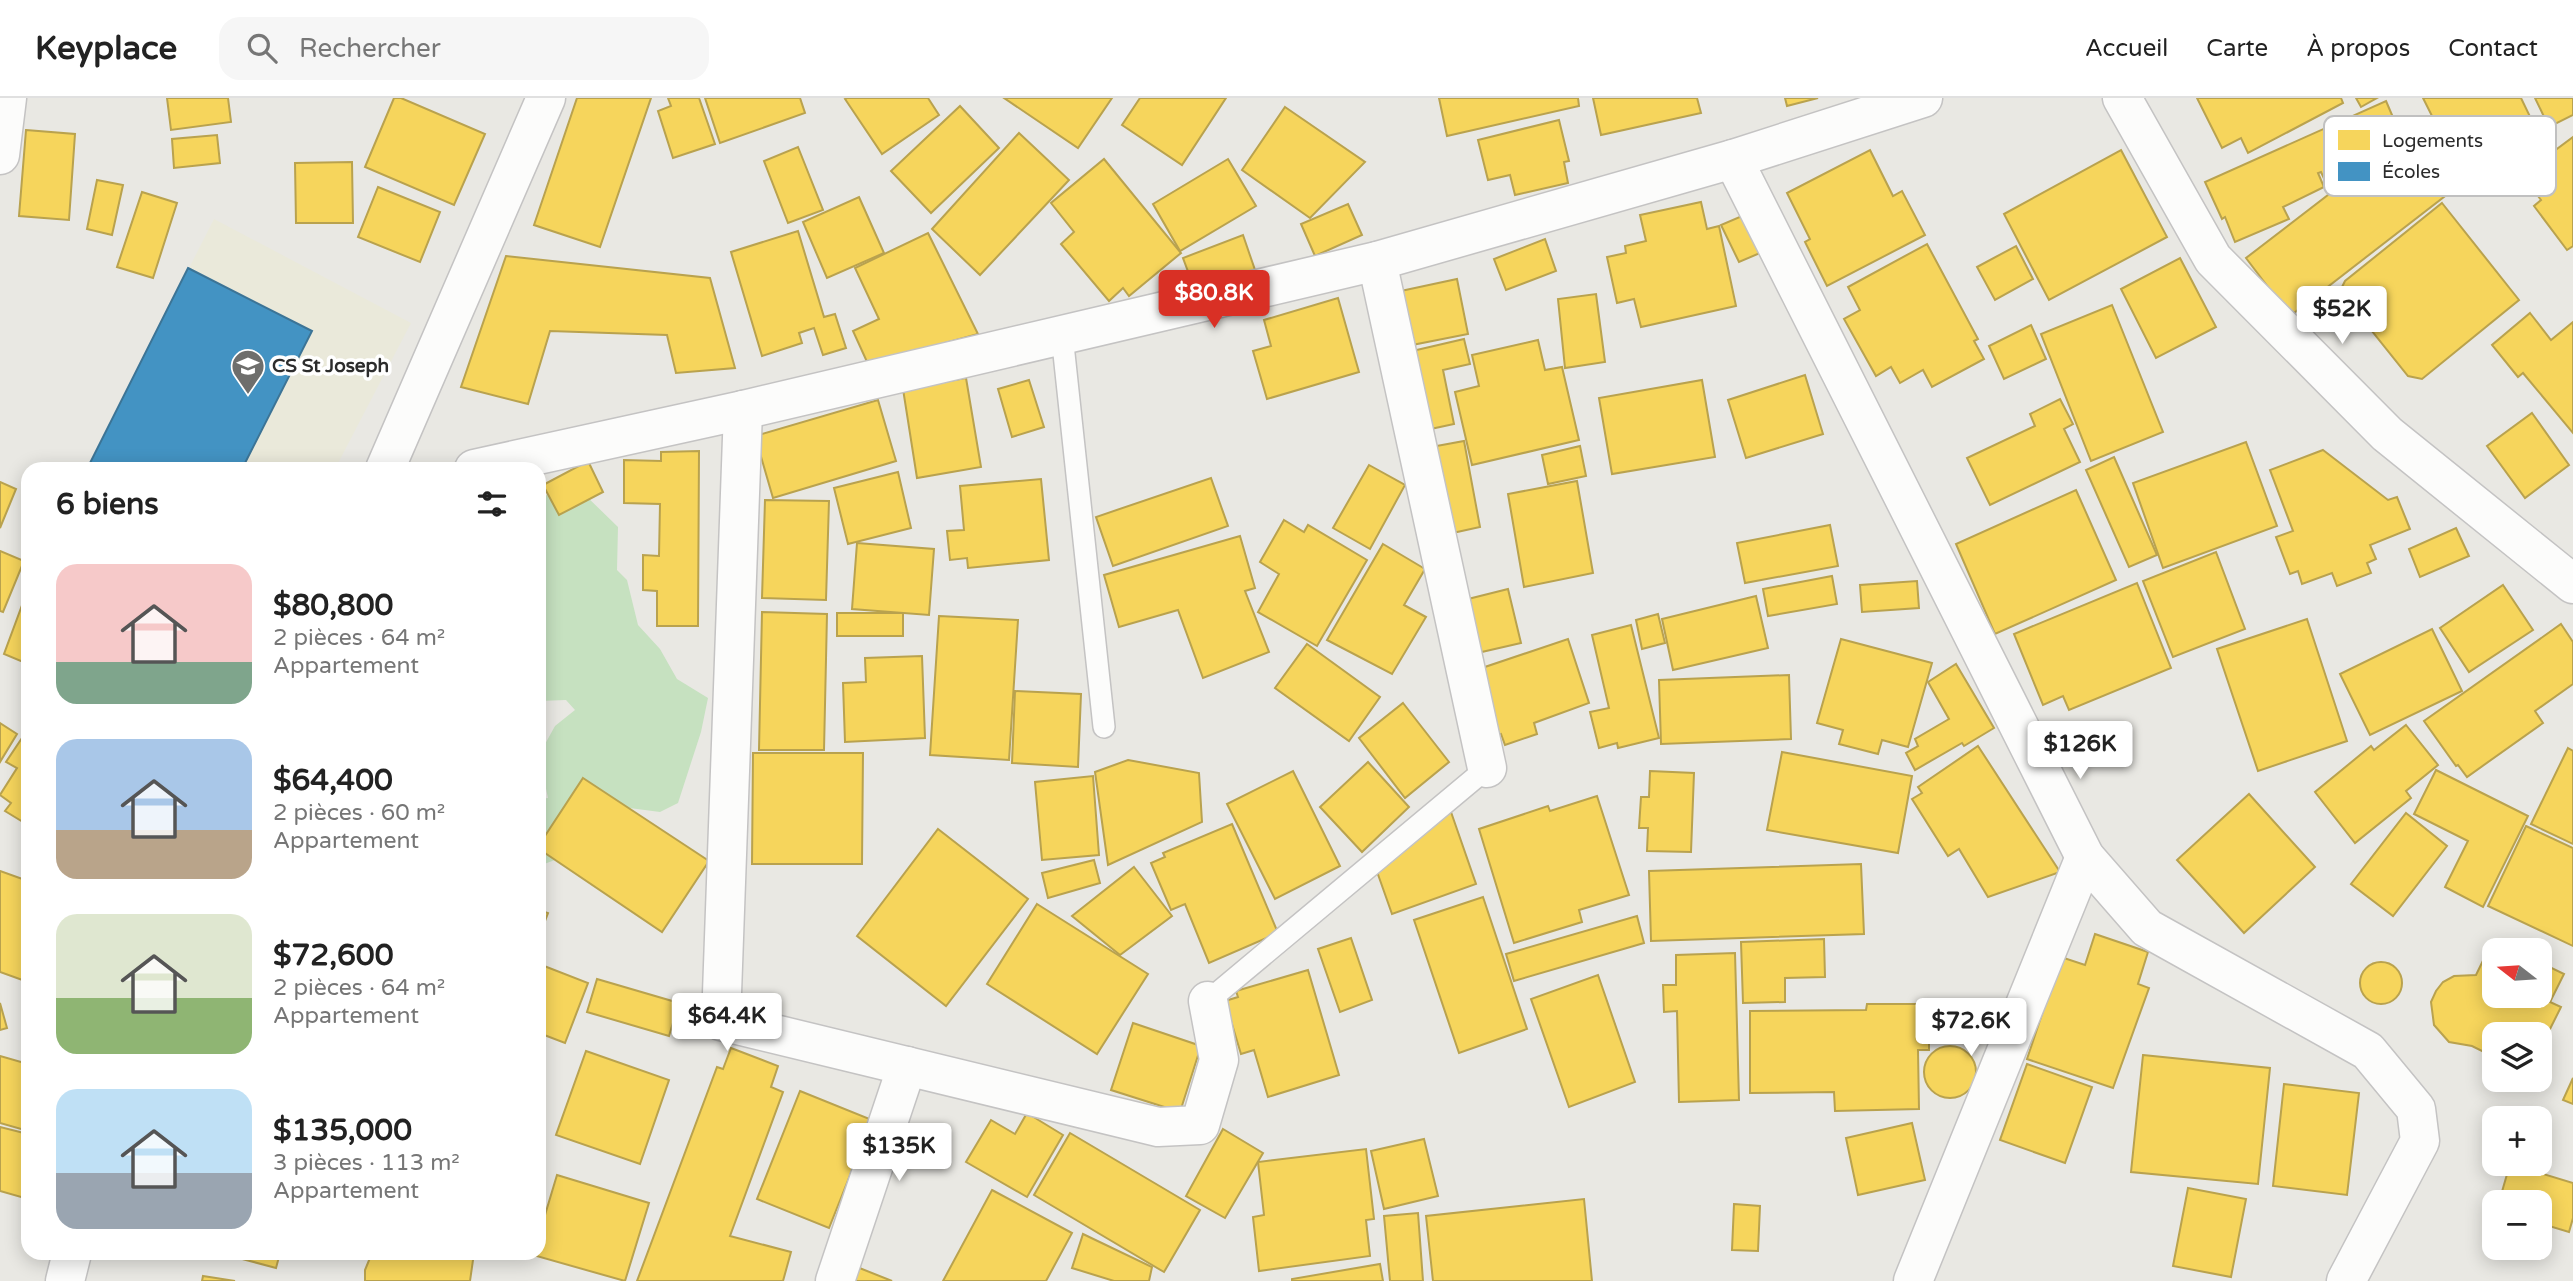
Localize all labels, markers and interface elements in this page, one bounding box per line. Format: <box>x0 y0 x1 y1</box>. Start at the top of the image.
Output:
search box <box>219 17 709 80</box>
text: Keyplace <box>35 29 177 68</box>
icon: search <box>243 29 281 67</box>
text: Rechercher <box>299 33 441 64</box>
text: Accueil <box>2085 34 2168 63</box>
text: Carte <box>2206 34 2268 63</box>
text: À propos <box>2306 34 2410 63</box>
text: Contact <box>2448 34 2538 63</box>
legend <box>2324 116 2556 196</box>
text: Logements <box>2382 130 2483 152</box>
text: Écoles <box>2382 161 2440 183</box>
pin: $80.8K <box>1157 271 1271 330</box>
text: $80.8K <box>1175 279 1253 307</box>
pin: $52K <box>2301 286 2383 346</box>
text: $52K <box>2313 295 2371 323</box>
school or university icon: CS St Joseph <box>229 347 267 396</box>
place label: CS St Joseph <box>272 355 389 378</box>
icon: filters <box>473 485 511 523</box>
text: 6 biens <box>56 486 159 523</box>
text: $80,800 <box>273 587 393 624</box>
icon: home <box>112 592 196 676</box>
text: 2 pièces · 64 m² <box>273 624 445 652</box>
text: Appartement <box>273 652 419 680</box>
pin: $126K <box>2031 722 2129 781</box>
text: $126K <box>2044 730 2116 758</box>
text: $64,400 <box>273 762 393 799</box>
icon: home <box>112 767 196 851</box>
text: 2 pièces · 60 m² <box>273 799 445 827</box>
text: Appartement <box>273 827 419 855</box>
text: $72,600 <box>273 937 393 974</box>
north arrow <box>2482 938 2552 1008</box>
map controls <box>2482 938 2552 1260</box>
icon: home <box>112 942 196 1026</box>
text: 2 pièces · 64 m² <box>273 974 445 1002</box>
pin: $64.4K <box>670 993 784 1053</box>
pin: $72.6K <box>1914 998 2028 1058</box>
text: Appartement <box>273 1002 419 1030</box>
text: $64.4K <box>688 1002 766 1030</box>
text: $72.6K <box>1932 1007 2010 1035</box>
button: layers <box>2482 1022 2552 1092</box>
button: + <box>2482 1106 2552 1176</box>
text: $135,000 <box>273 1112 412 1149</box>
icon: home <box>112 1117 196 1201</box>
pin: $135K <box>850 1124 948 1183</box>
text: $135K <box>863 1132 935 1160</box>
text: 3 pièces · 113 m² <box>273 1149 460 1177</box>
text: Appartement <box>273 1177 419 1205</box>
button: − <box>2482 1190 2552 1260</box>

